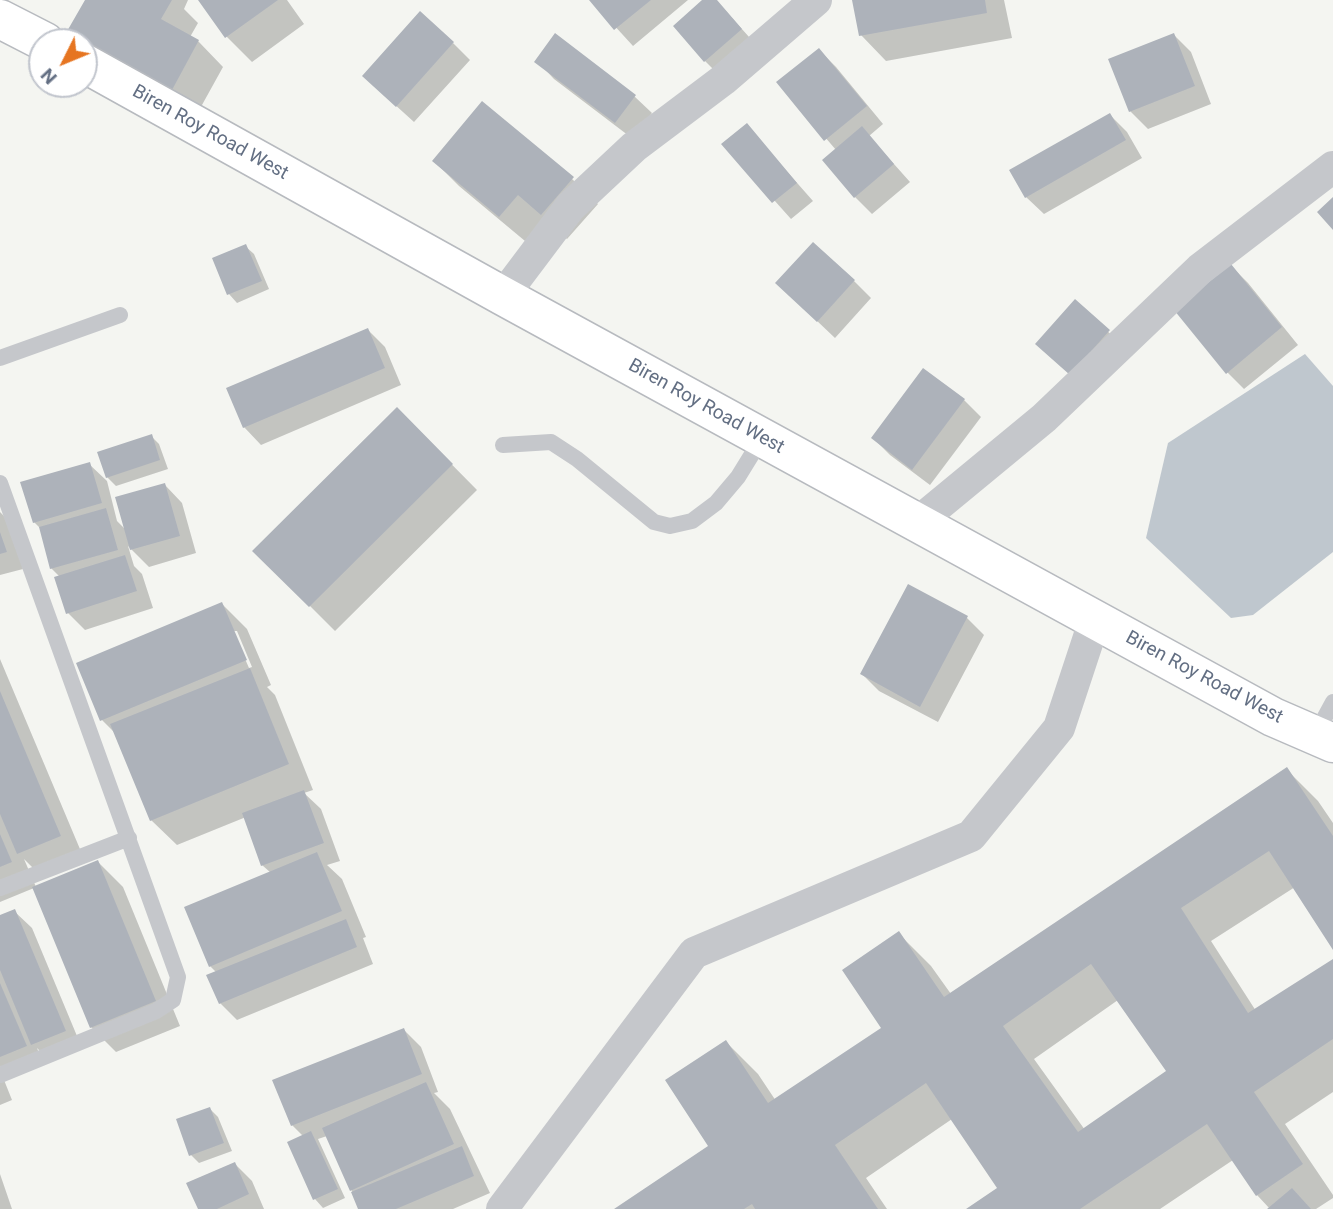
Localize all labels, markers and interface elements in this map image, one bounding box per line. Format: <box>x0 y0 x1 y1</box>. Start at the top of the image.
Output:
north arrow <box>28 28 98 98</box>
text: N <box>36 64 62 89</box>
street label: Biren Roy Road West <box>128 81 292 185</box>
street label: Biren Roy Road West <box>624 355 788 459</box>
street label: Biren Roy Road West <box>1121 627 1287 729</box>

